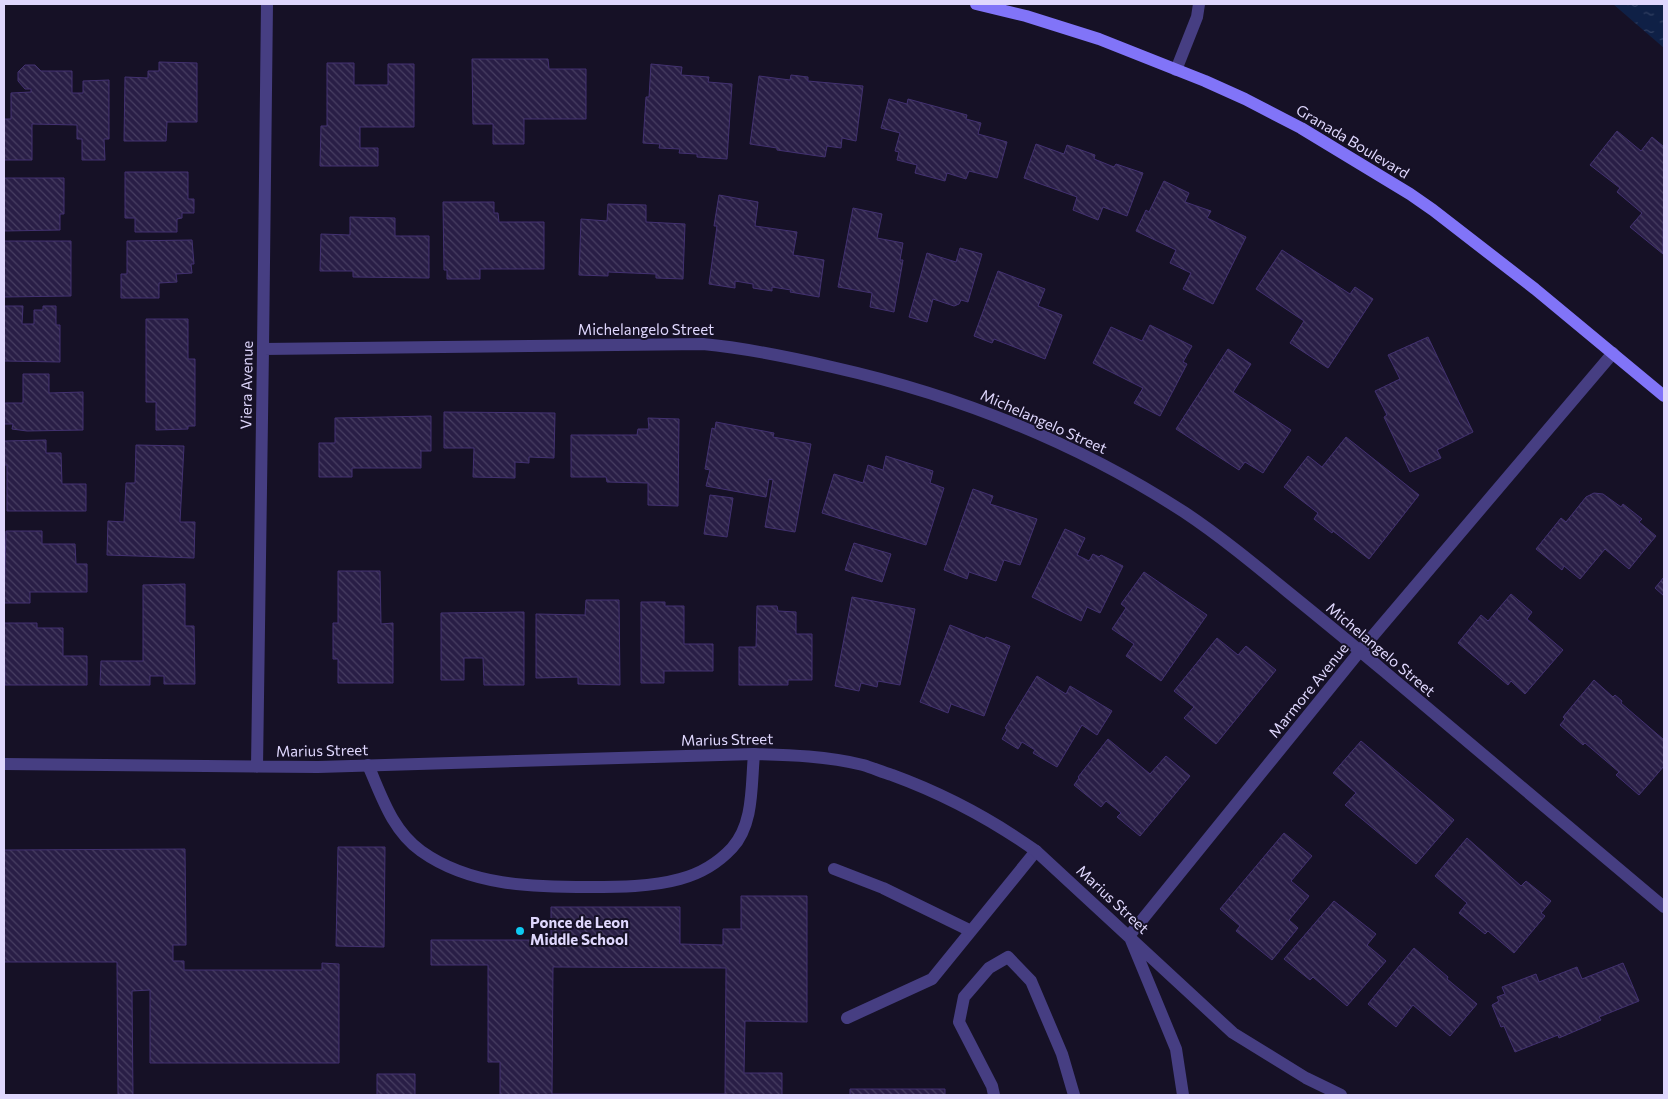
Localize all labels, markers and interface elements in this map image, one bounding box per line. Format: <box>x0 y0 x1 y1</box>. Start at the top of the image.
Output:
street label: Granada Boulevard <box>1293 100 1413 182</box>
street label: Michelangelo Street <box>578 320 714 338</box>
street label: Viera Avenue <box>236 340 256 429</box>
street label: Michelangelo Street <box>978 385 1110 457</box>
street label: Michelangelo Street <box>1323 598 1439 700</box>
street label: Marmore Avenue <box>1264 639 1352 741</box>
street label: Marius Street <box>681 729 773 749</box>
street label: Marius Street <box>276 740 368 760</box>
street label: Marius Street <box>1073 861 1153 937</box>
place label: Ponce de Leon Middle School <box>530 913 629 948</box>
marker: Ponce de Leon Middle School <box>514 925 526 937</box>

